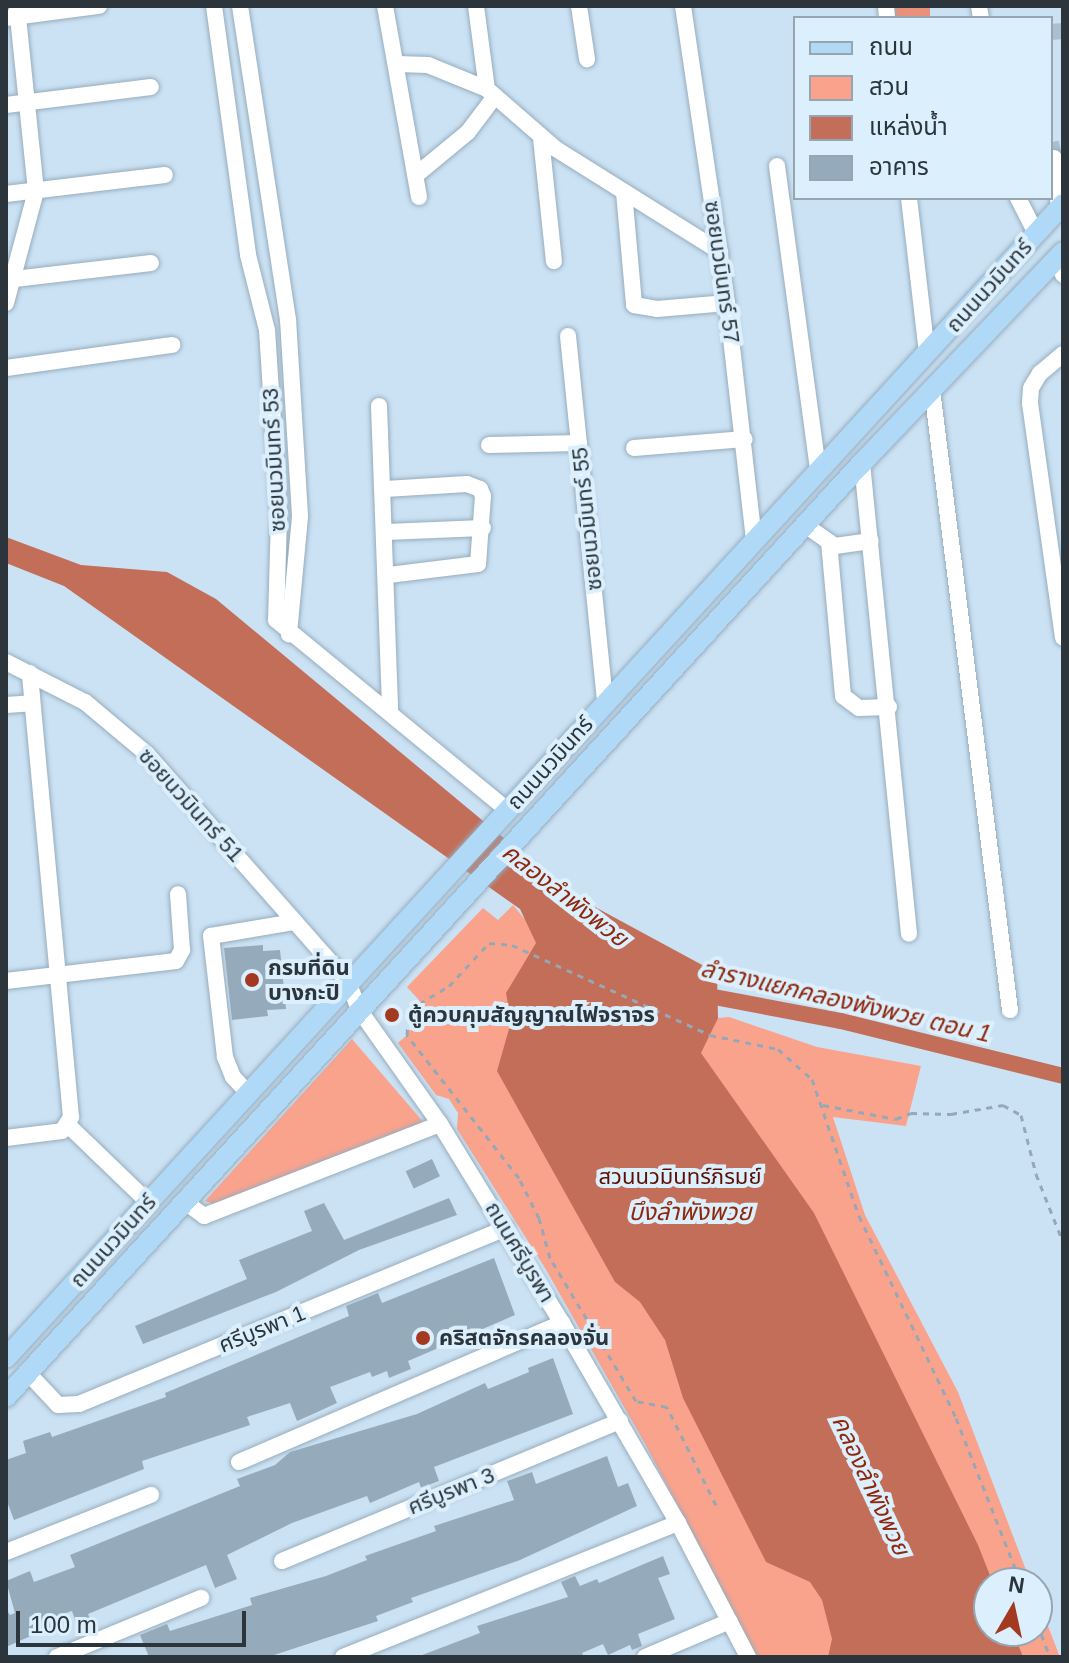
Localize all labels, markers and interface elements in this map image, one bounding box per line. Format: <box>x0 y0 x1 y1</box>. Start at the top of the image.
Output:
legend <box>793 16 1053 200</box>
text: ถนน <box>869 33 913 60</box>
text: สวน <box>869 73 909 100</box>
text: แหล่งน้ำ <box>869 113 948 140</box>
text: อาคาร <box>869 153 929 180</box>
street label: ซอยนวมินทร์ 57 <box>699 199 745 345</box>
street label: ถนนนวมินทร์ <box>940 234 1038 338</box>
street label: ซอยนวมินทร์ 53 <box>257 387 291 533</box>
street label: ซอยนวมินทร์ 55 <box>566 446 608 592</box>
street label: ถนนนวมินทร์ <box>501 711 599 815</box>
street label: ซอยนวมินทร์ 51 <box>133 743 249 867</box>
water label: คลองลำพังพวย <box>497 837 633 953</box>
place label: กรมที่ดิน บางกะปิ <box>268 954 350 1006</box>
water label: ลำรางแยกคลองพังพวย ตอน 1 <box>698 954 994 1048</box>
marker: กรมที่ดิน บางกะปิ <box>243 971 261 989</box>
place label: ตู้ควบคุมสัญญาณไฟจราจร <box>408 1002 655 1028</box>
marker: ตู้ควบคุมสัญญาณไฟจราจร <box>383 1006 401 1024</box>
park label: สวนนวมินทร์ภิรมย์ <box>599 1164 761 1190</box>
street label: ถนนนวมินทร์ <box>64 1189 162 1293</box>
street label: ถนนศรีบูรพา <box>480 1197 560 1307</box>
water label: บึงลำพังพวย <box>628 1198 752 1226</box>
street label: ศรีบูรพา 1 <box>215 1300 309 1358</box>
place label: คริสตจักรคลองจั่น <box>439 1325 609 1351</box>
marker: คริสตจักรคลองจั่น <box>414 1329 432 1347</box>
water label: คลองลำพังพวย <box>826 1411 916 1559</box>
street label: ศรีบูรพา 3 <box>404 1462 498 1520</box>
north arrow <box>973 1567 1053 1647</box>
text: N <box>1007 1571 1026 1598</box>
scale bar <box>20 1595 250 1645</box>
text: 100 m <box>30 1611 97 1638</box>

